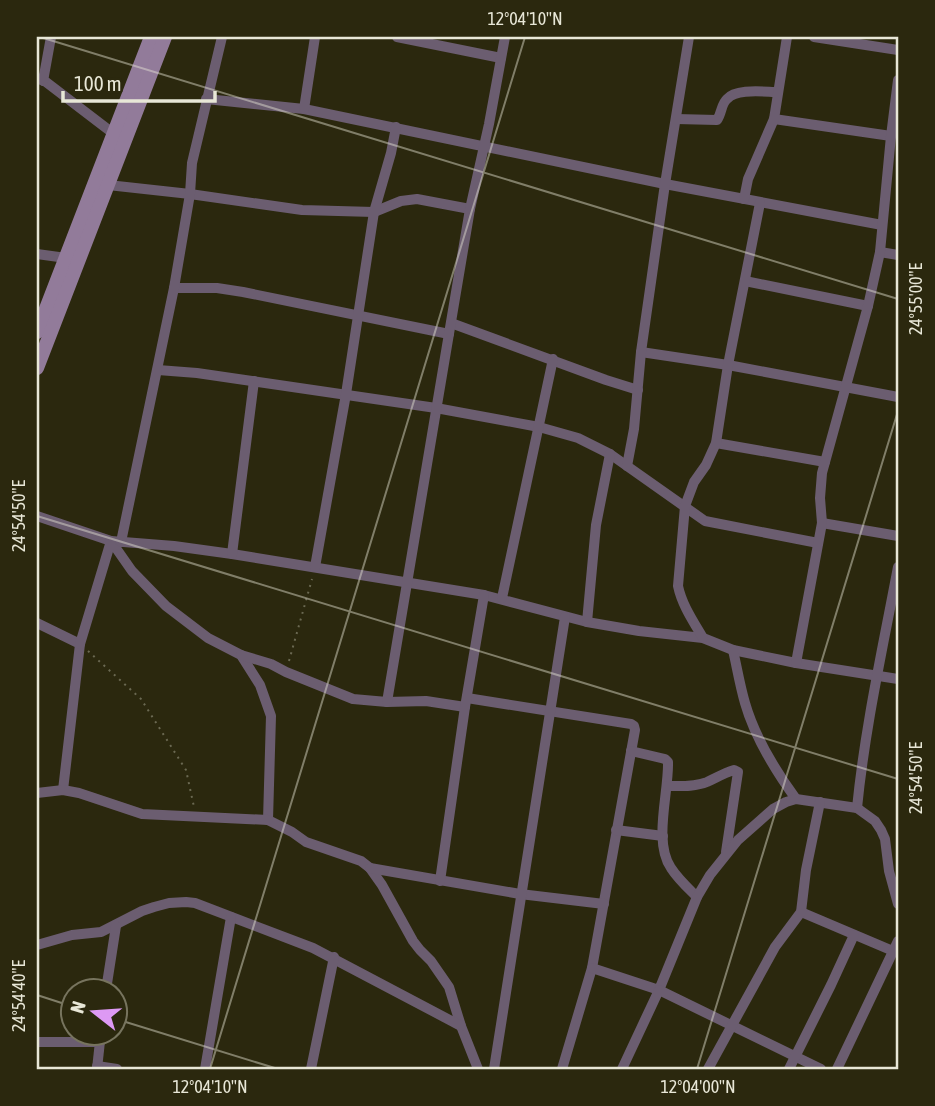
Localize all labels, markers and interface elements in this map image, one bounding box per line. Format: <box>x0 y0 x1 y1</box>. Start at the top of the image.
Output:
text: 12°04'10"N <box>487 8 563 29</box>
scale bar <box>63 60 215 104</box>
text: 100 m <box>74 71 122 95</box>
text: 24°55'00"E <box>905 263 926 335</box>
text: 24°54'50"E <box>8 480 29 552</box>
text: 24°54'50"E <box>905 742 926 814</box>
text: 24°54'40"E <box>8 960 29 1032</box>
north arrow <box>60 976 130 1046</box>
text: N <box>66 998 90 1016</box>
text: 12°04'10"N <box>172 1076 248 1097</box>
text: 12°04'00"N <box>660 1076 736 1097</box>

